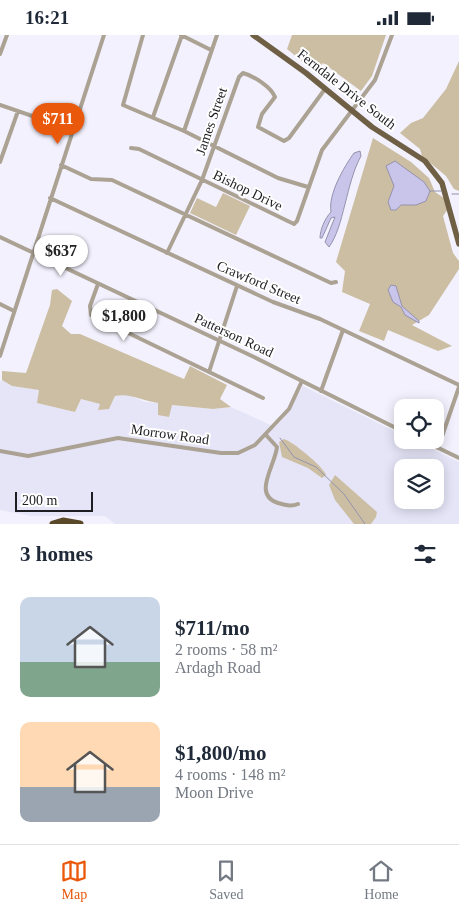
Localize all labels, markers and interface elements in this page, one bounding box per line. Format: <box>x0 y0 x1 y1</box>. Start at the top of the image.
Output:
text: 16:21 <box>25 7 69 28</box>
street label: Ferndale Drive South <box>295 46 399 132</box>
street label: James Street <box>193 85 230 157</box>
pin: $711 <box>28 103 88 145</box>
text: $711 <box>42 110 74 127</box>
street label: Bishop Drive <box>211 167 285 214</box>
pin: $637 <box>31 235 91 277</box>
text: $637 <box>45 242 77 259</box>
street label: Crawford Street <box>215 258 303 307</box>
pin: $1,800 <box>83 299 165 342</box>
text: $1,800 <box>102 307 146 324</box>
street label: Patterson Road <box>192 311 276 360</box>
map controls <box>394 399 444 509</box>
button: locate <box>394 399 444 449</box>
street label: Morrow Road <box>130 422 210 447</box>
button: layers <box>394 459 444 509</box>
scale bar <box>15 489 92 512</box>
text: 200 m <box>22 493 57 508</box>
icon: filters <box>411 540 439 568</box>
text: 3 homes <box>20 542 93 566</box>
text: $711/mo <box>175 616 250 640</box>
icon: home <box>60 617 120 677</box>
text: 2 rooms · 58 m² <box>175 641 278 658</box>
text: Ardagh Road <box>175 659 261 676</box>
text: $1,800/mo <box>175 741 267 765</box>
icon: home <box>60 742 120 802</box>
text: 4 rooms · 148 m² <box>175 766 286 783</box>
text: Moon Drive <box>175 784 254 801</box>
tab: Map <box>60 857 88 903</box>
tab: Saved <box>209 857 243 903</box>
tab: Home <box>364 857 399 903</box>

